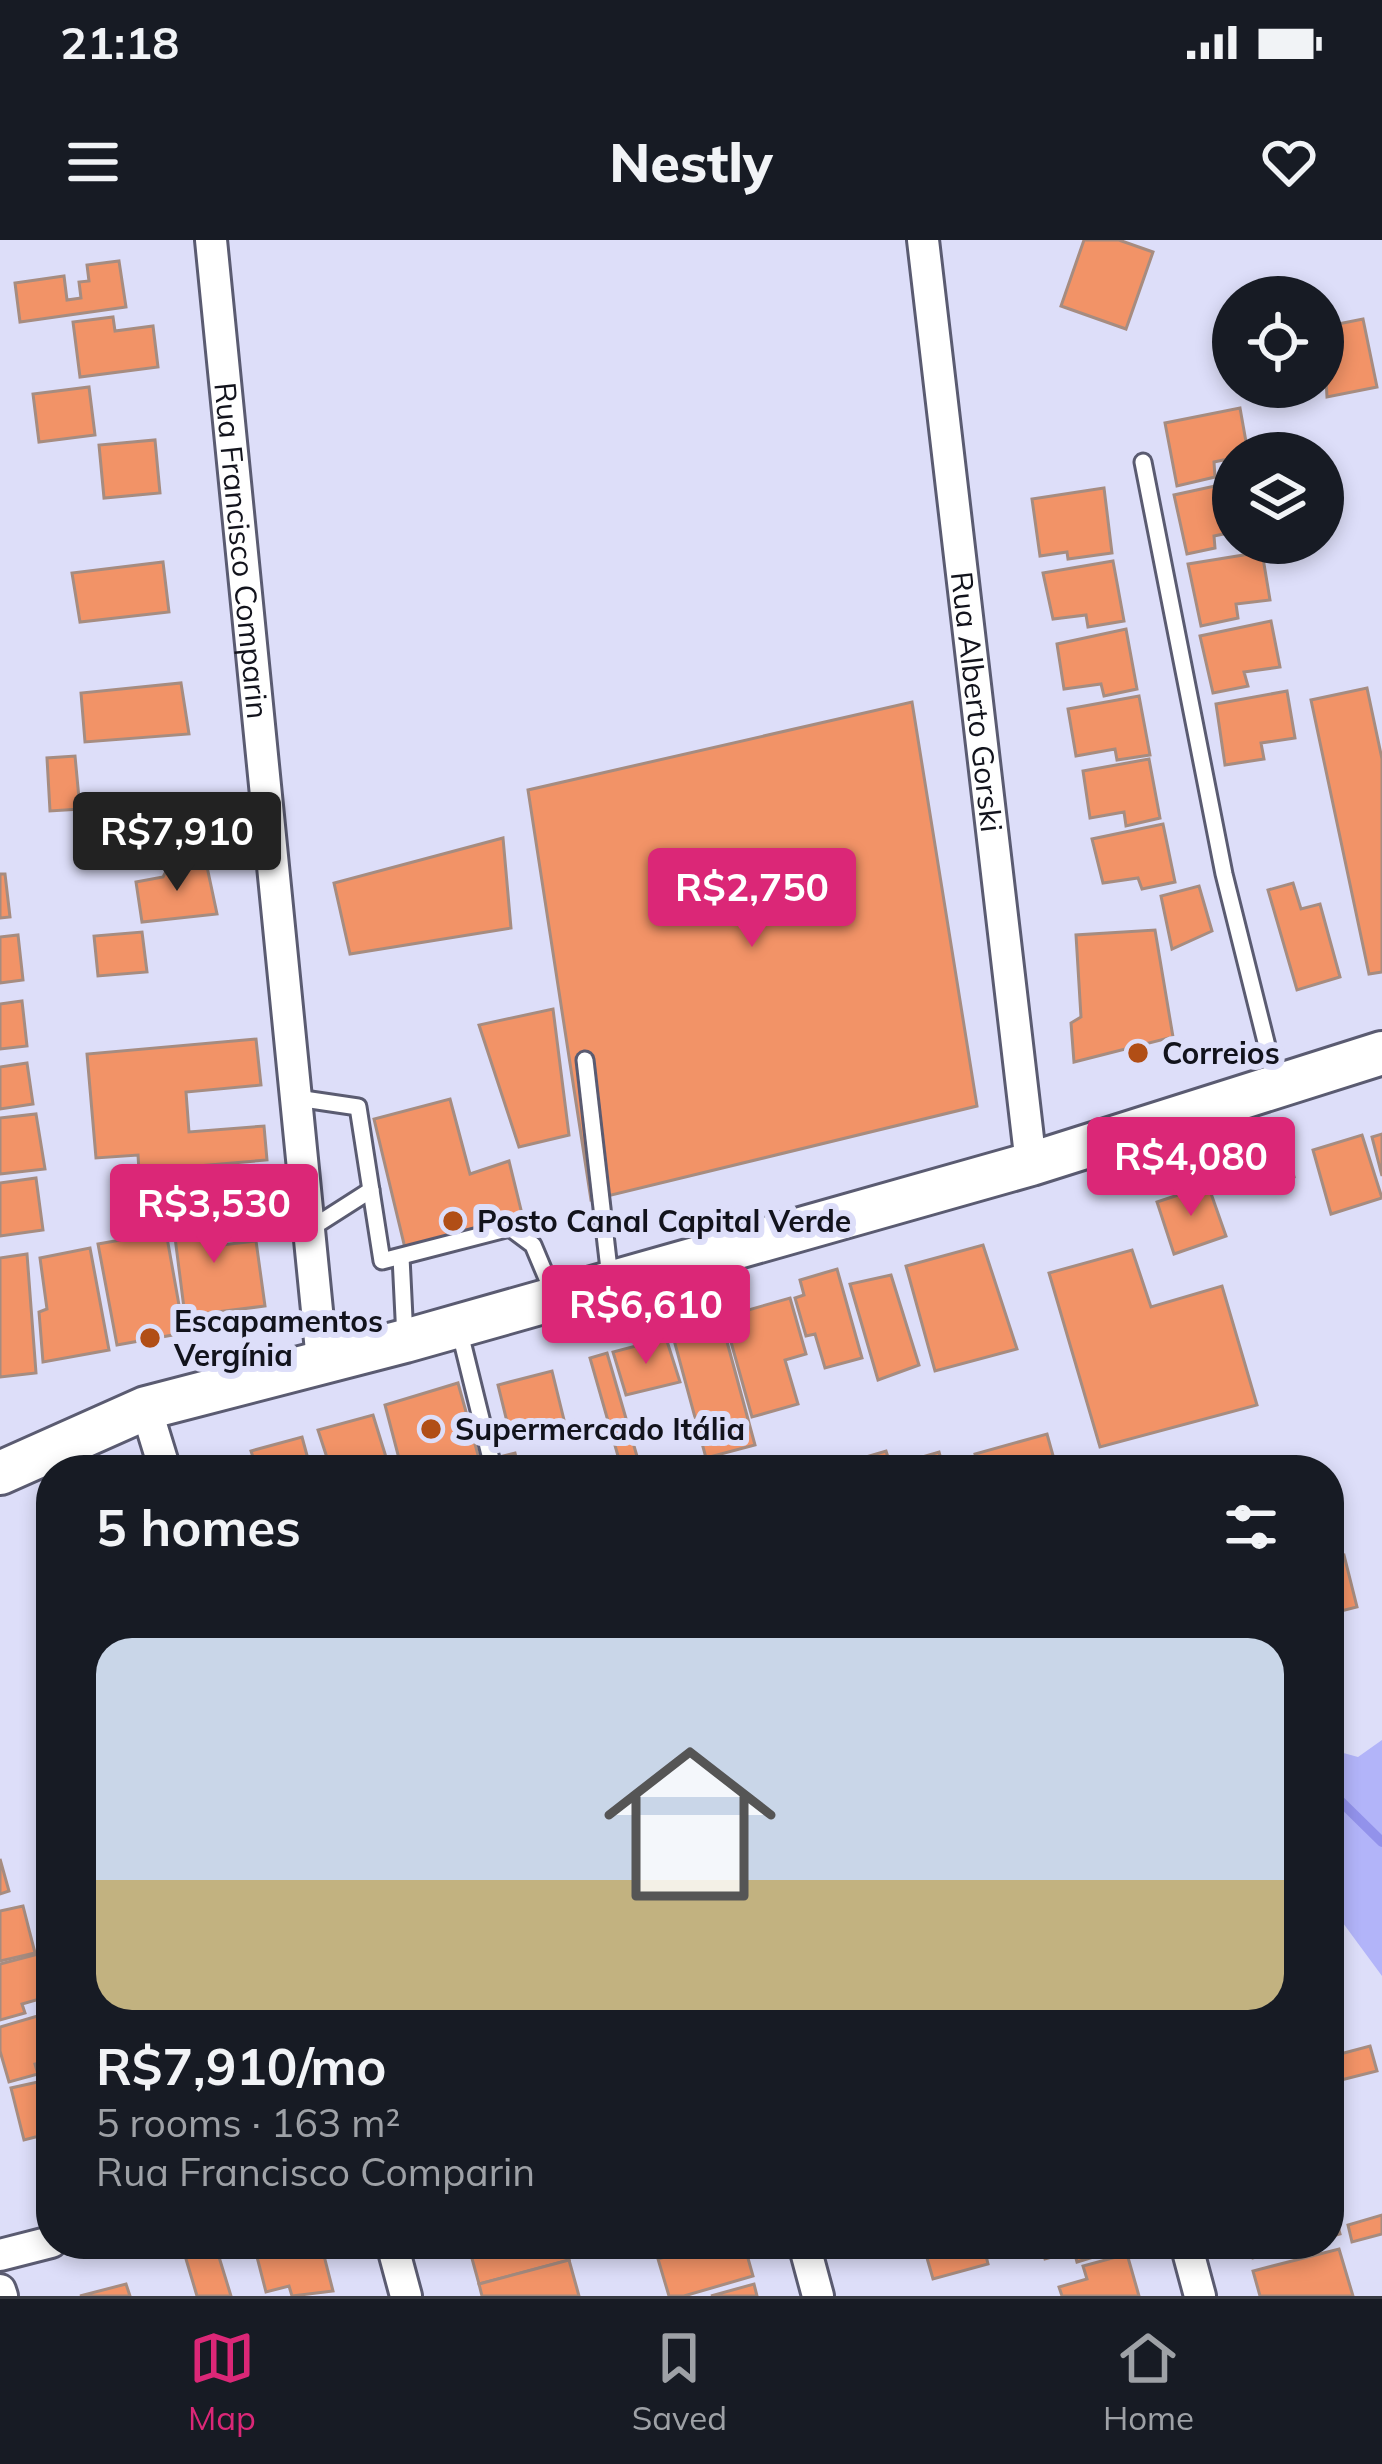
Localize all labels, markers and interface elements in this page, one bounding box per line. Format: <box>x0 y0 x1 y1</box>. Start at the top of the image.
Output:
text: 21:18 <box>60 14 179 70</box>
text: Nestly <box>609 128 773 196</box>
icon: menu <box>60 129 126 195</box>
icon: heart <box>1256 129 1322 195</box>
map controls <box>1212 276 1344 564</box>
button: locate <box>1212 276 1344 408</box>
street label: Rua Francisco Comparin <box>206 381 277 720</box>
button: layers <box>1212 432 1344 564</box>
street label: Rua Alberto Gorski <box>943 570 1011 834</box>
pin: R$7,910 <box>66 792 288 894</box>
text: R$7,910 <box>100 806 254 855</box>
pin: R$2,750 <box>641 848 863 950</box>
text: R$2,750 <box>675 862 829 911</box>
place label: Correios <box>1162 1034 1280 1072</box>
marker: Correios <box>1125 1040 1151 1066</box>
pin: R$4,080 <box>1080 1117 1302 1219</box>
text: R$4,080 <box>1114 1131 1268 1180</box>
pin: R$3,530 <box>103 1164 325 1266</box>
text: R$3,530 <box>137 1178 291 1227</box>
place label: Posto Canal Capital Verde <box>477 1202 851 1240</box>
marker: Posto Canal Capital Verde <box>440 1208 466 1234</box>
pin: R$6,610 <box>535 1265 757 1367</box>
text: R$6,610 <box>569 1279 723 1328</box>
place label: Escapamentos Vergínia <box>173 1302 383 1374</box>
marker: Escapamentos Vergínia <box>137 1325 163 1351</box>
place label: Supermercado Itália <box>455 1410 745 1448</box>
marker: Supermercado Itália <box>418 1416 444 1442</box>
icon: filters <box>1218 1494 1284 1560</box>
text: 5 homes <box>96 1495 301 1559</box>
icon: home <box>582 1716 798 1932</box>
text: R$7,910/mo <box>96 2034 387 2098</box>
text: 5 rooms · 163 m² <box>96 2098 400 2147</box>
text: Rua Francisco Comparin <box>96 2147 535 2196</box>
tab: Map <box>188 2325 256 2438</box>
tab: Saved <box>632 2325 727 2438</box>
tab: Home <box>1103 2325 1194 2438</box>

